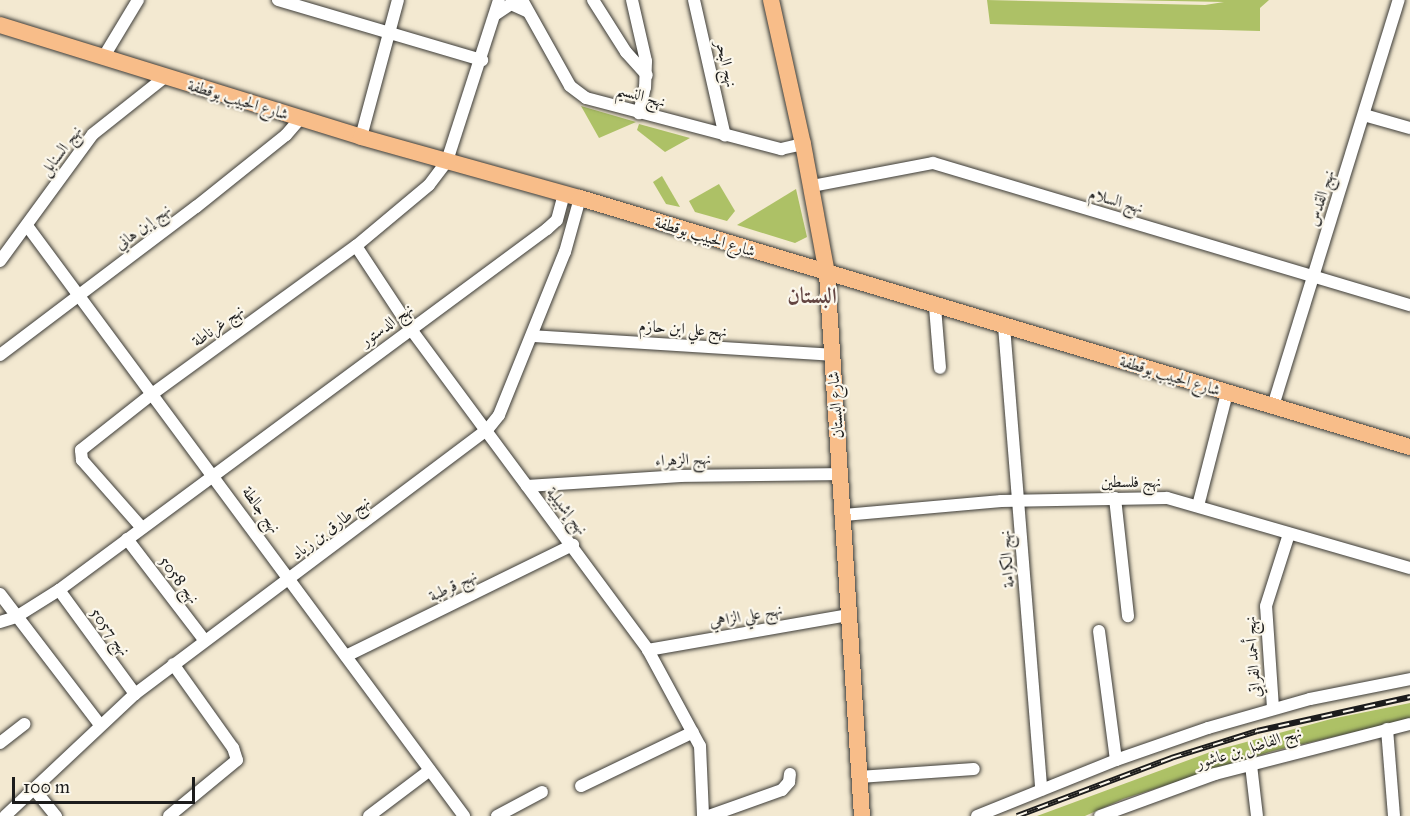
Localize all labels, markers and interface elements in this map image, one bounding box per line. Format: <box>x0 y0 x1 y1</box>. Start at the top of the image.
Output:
street label: نهج البحر <box>711 39 741 89</box>
street label: شارع الحبيب بوقطفة <box>185 76 291 124</box>
street label: نهج النسيم <box>614 80 668 112</box>
street label: نهج السنابل <box>36 122 86 180</box>
street label: نهج القدس <box>1303 168 1339 228</box>
street label: نهج السلام <box>1087 184 1145 218</box>
street label: نهج إبن هاني <box>111 200 175 254</box>
street label: شارع الحبيب بوقطفة <box>652 213 758 261</box>
district label: البستان <box>787 283 837 309</box>
street label: نهج الدستور <box>357 299 417 351</box>
street label: نهج غرناطة <box>188 301 248 351</box>
street label: نهج علي ابن حازم <box>638 316 728 342</box>
street label: شارع الحبيب بوقطفة <box>1117 352 1223 400</box>
street label: شارع البستان <box>824 371 848 439</box>
street label: نهج الزهراء <box>655 449 711 471</box>
street label: نهج فلسطين <box>1101 472 1161 492</box>
street label: نهج جالطة <box>238 483 284 537</box>
street label: نهج إشبيلية <box>542 483 592 539</box>
street label: نهج طارق بن زياد <box>288 492 374 564</box>
street label: نهج الكرامة <box>995 530 1019 588</box>
street label: نهج 5058 <box>155 552 203 608</box>
street label: نهج قرطبة <box>426 566 480 606</box>
street label: نهج علي الزاهي <box>708 600 784 632</box>
street label: نهج 5057 <box>86 604 134 660</box>
street label: نهج أحمد الفراتي <box>1241 616 1265 698</box>
street label: نهج الفاضل بن عاشور <box>1194 723 1304 773</box>
scale bar <box>15 765 198 803</box>
text: 100 m <box>23 776 70 798</box>

